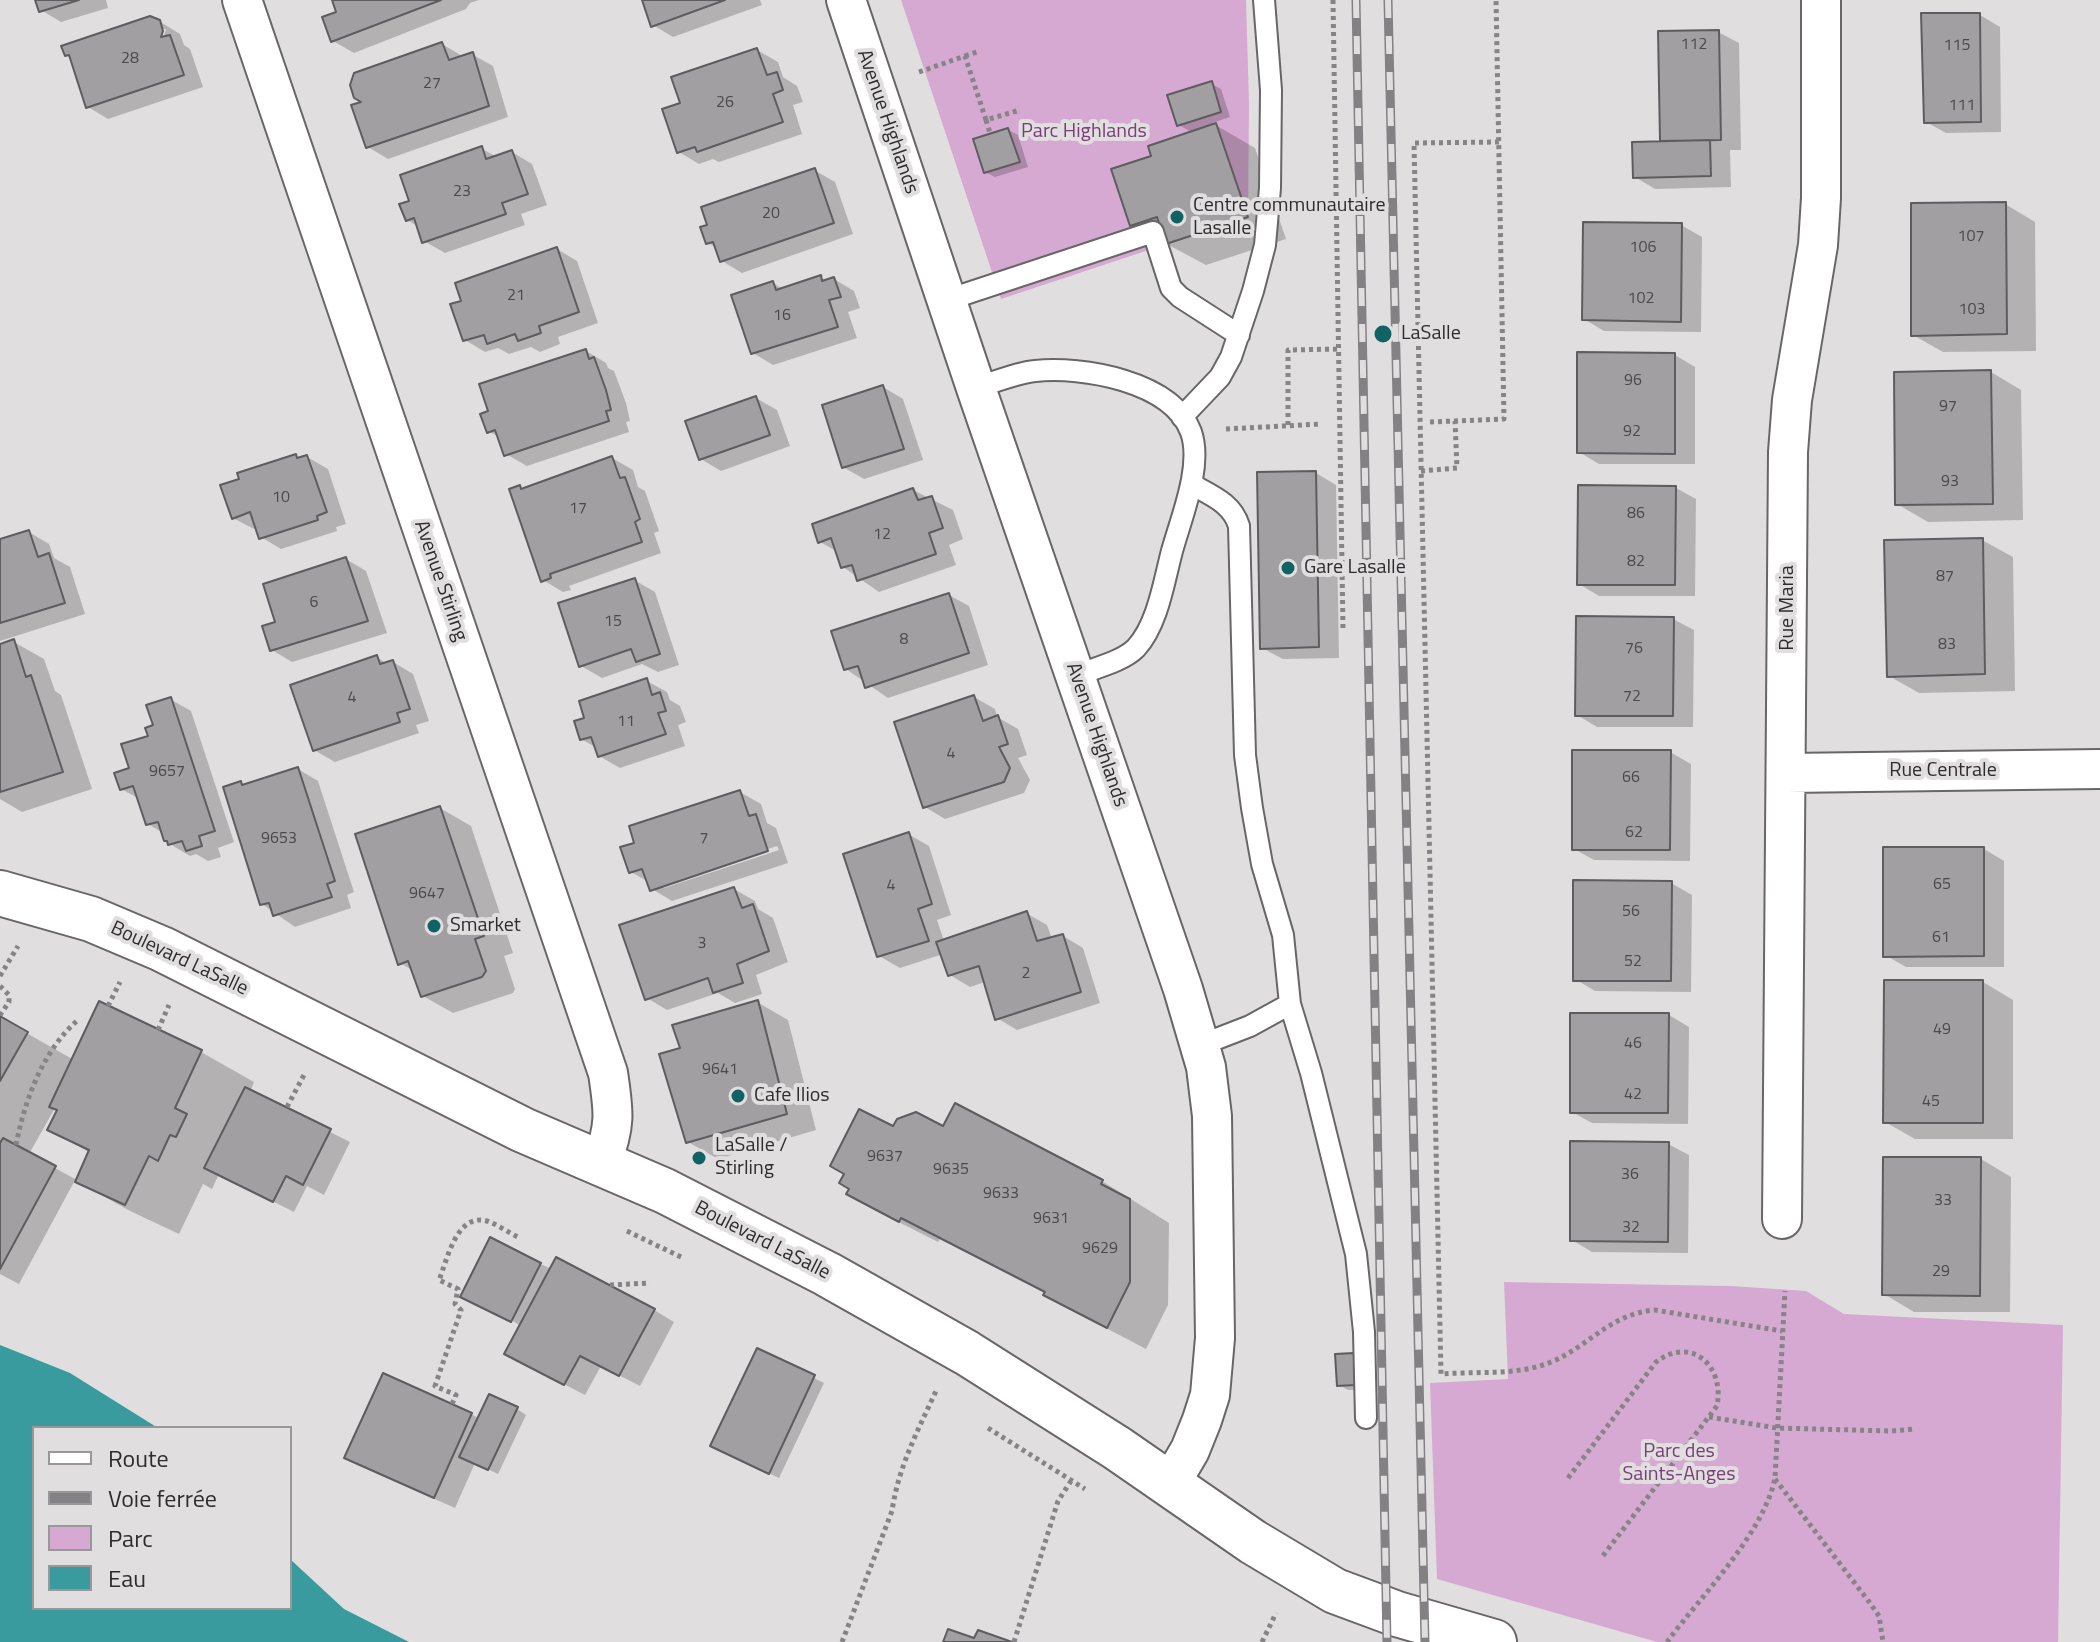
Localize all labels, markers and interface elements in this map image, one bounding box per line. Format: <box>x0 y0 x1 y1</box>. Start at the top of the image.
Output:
house number: 112 <box>1681 35 1707 55</box>
house number: 115 <box>1944 36 1970 56</box>
street label: Avenue Highlands <box>851 47 923 197</box>
house number: 28 <box>121 49 139 69</box>
house number: 27 <box>423 74 441 94</box>
house number: 26 <box>716 93 734 113</box>
house number: 111 <box>1949 96 1975 116</box>
park label: Parc Highlands <box>1021 120 1147 144</box>
house number: 23 <box>453 182 471 202</box>
place label: Centre communautaire Lasalle <box>1193 194 1386 241</box>
house number: 20 <box>762 204 780 224</box>
marker: Centre communautaire Lasalle <box>1168 208 1186 226</box>
house number: 107 <box>1958 227 1984 247</box>
house number: 106 <box>1630 238 1656 258</box>
house number: 21 <box>507 286 525 306</box>
house number: 102 <box>1628 289 1654 309</box>
house number: 103 <box>1959 300 1985 320</box>
house number: 16 <box>773 306 791 326</box>
place label: LaSalle <box>1401 322 1461 346</box>
marker: LaSalle <box>1372 323 1394 345</box>
house number: 96 <box>1624 371 1642 391</box>
house number: 97 <box>1939 397 1957 417</box>
house number: 92 <box>1623 422 1641 442</box>
house number: 93 <box>1941 472 1959 492</box>
house number: 10 <box>272 488 290 508</box>
house number: 17 <box>569 499 587 519</box>
house number: 86 <box>1627 504 1645 524</box>
street label: Avenue Stirling <box>408 518 472 644</box>
house number: 12 <box>873 525 891 545</box>
house number: 82 <box>1627 552 1645 572</box>
place label: Gare Lasalle <box>1304 556 1406 580</box>
marker: Gare Lasalle <box>1279 559 1297 577</box>
street label: Rue Maria <box>1776 565 1800 651</box>
house number: 87 <box>1936 567 1954 587</box>
house number: 6 <box>310 593 318 613</box>
house number: 15 <box>604 612 622 632</box>
house number: 8 <box>900 630 908 650</box>
house number: 83 <box>1938 635 1956 655</box>
house number: 76 <box>1625 639 1643 659</box>
street label: Avenue Highlands <box>1060 660 1132 810</box>
house number: 72 <box>1623 687 1641 707</box>
house number: 4 <box>348 688 356 708</box>
house number: 11 <box>617 712 635 732</box>
house number: 4 <box>947 744 955 764</box>
street label: Rue Centrale <box>1889 759 1997 783</box>
house number: 9657 <box>149 762 185 782</box>
house number: 66 <box>1622 768 1640 788</box>
house number: 62 <box>1625 823 1643 843</box>
house number: 9653 <box>261 829 297 849</box>
house number: 7 <box>700 829 708 849</box>
house number: 65 <box>1933 875 1951 895</box>
house number: 4 <box>887 876 895 896</box>
house number: 9647 <box>409 884 445 904</box>
house number: 56 <box>1622 902 1640 922</box>
place label: Smarket <box>450 914 521 938</box>
street label: Boulevard LaSalle <box>106 917 252 1001</box>
marker: Smarket <box>425 917 443 935</box>
house number: 61 <box>1932 928 1950 948</box>
house number: 3 <box>698 934 706 954</box>
house number: 52 <box>1624 952 1642 972</box>
house number: 2 <box>1022 964 1030 984</box>
house number: 49 <box>1933 1020 1951 1040</box>
house number: 46 <box>1624 1034 1642 1054</box>
house number: 9641 <box>702 1060 738 1080</box>
place label: Cafe Ilios <box>754 1084 830 1108</box>
house number: 42 <box>1624 1085 1642 1105</box>
marker: Cafe Ilios <box>729 1087 747 1105</box>
house number: 45 <box>1922 1092 1940 1112</box>
place label: LaSalle / Stirling <box>715 1134 787 1181</box>
house number: 9637 <box>867 1147 903 1167</box>
marker: LaSalle / Stirling <box>690 1149 708 1167</box>
house number: 9635 <box>933 1160 969 1180</box>
house number: 36 <box>1621 1165 1639 1185</box>
house number: 9633 <box>983 1184 1019 1204</box>
house number: 33 <box>1934 1191 1952 1211</box>
street label: Boulevard LaSalle <box>690 1196 834 1286</box>
house number: 9631 <box>1033 1209 1069 1229</box>
house number: 32 <box>1622 1218 1640 1238</box>
house number: 9629 <box>1082 1239 1118 1259</box>
house number: 29 <box>1932 1262 1950 1282</box>
legend <box>32 1426 292 1610</box>
text: Route <box>108 1440 169 1476</box>
park label: Parc des Saints-Anges <box>1623 1440 1735 1487</box>
text: Voie ferrée <box>108 1480 217 1516</box>
text: Parc <box>108 1520 153 1556</box>
text: Eau <box>108 1560 146 1596</box>

